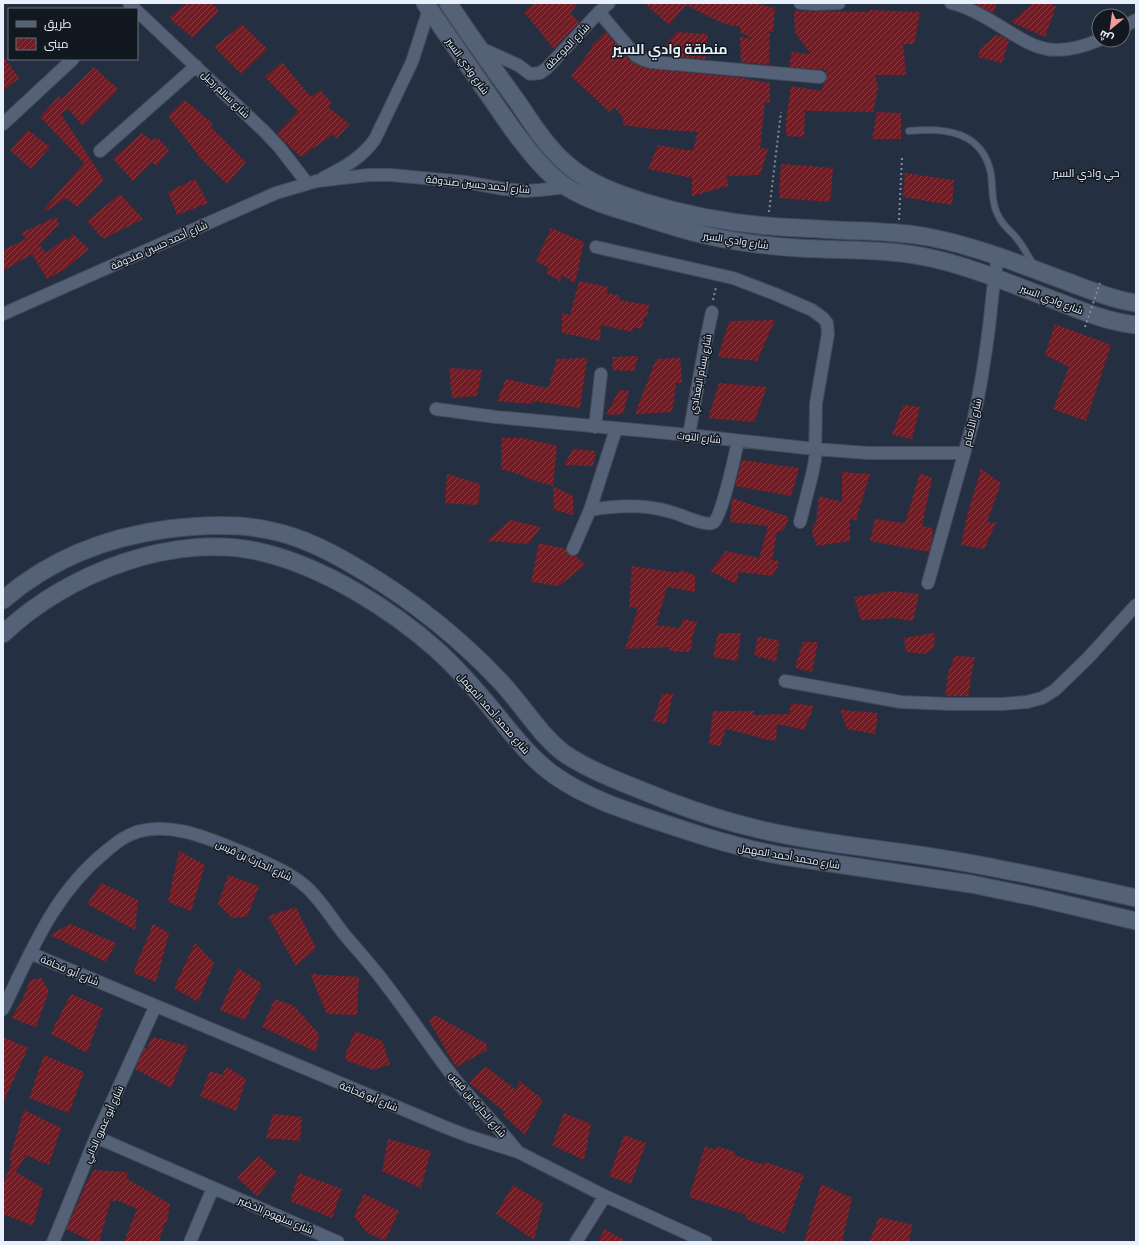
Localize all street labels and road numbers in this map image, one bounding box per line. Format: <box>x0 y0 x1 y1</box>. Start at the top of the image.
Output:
street label: شارع الموعظة <box>543 21 593 73</box>
street label: شارع وادي السير <box>442 35 491 98</box>
street label: شارع سالم رحيل <box>198 69 252 122</box>
street label: شارع أحمد حسين صندوقة <box>425 173 531 197</box>
street label: شارع أحمد حسين صندوقة <box>109 218 210 274</box>
street label: شارع وادي السير <box>701 230 769 253</box>
street label: شارع وادي السير <box>1017 282 1085 318</box>
street label: شارع بسام البغدادي <box>687 333 716 415</box>
street label: شارع الأنعام <box>961 397 986 448</box>
street label: شارع التوت <box>676 430 721 447</box>
street label: شارع محمد أحمد المهمل <box>454 670 533 757</box>
street label: شارع الحارث بن قيس <box>213 838 294 885</box>
street label: شارع محمد أحمد المهمل <box>736 841 841 873</box>
street label: شارع أبو قحافة <box>38 952 101 990</box>
street label: شارع الحارث بن قيس <box>445 1069 508 1141</box>
street label: شارع أبو قحافة <box>337 1079 400 1115</box>
street label: شارع أبو عمرو الداني <box>81 1083 127 1165</box>
street label: شارع سلهوم الخضير <box>235 1194 315 1238</box>

